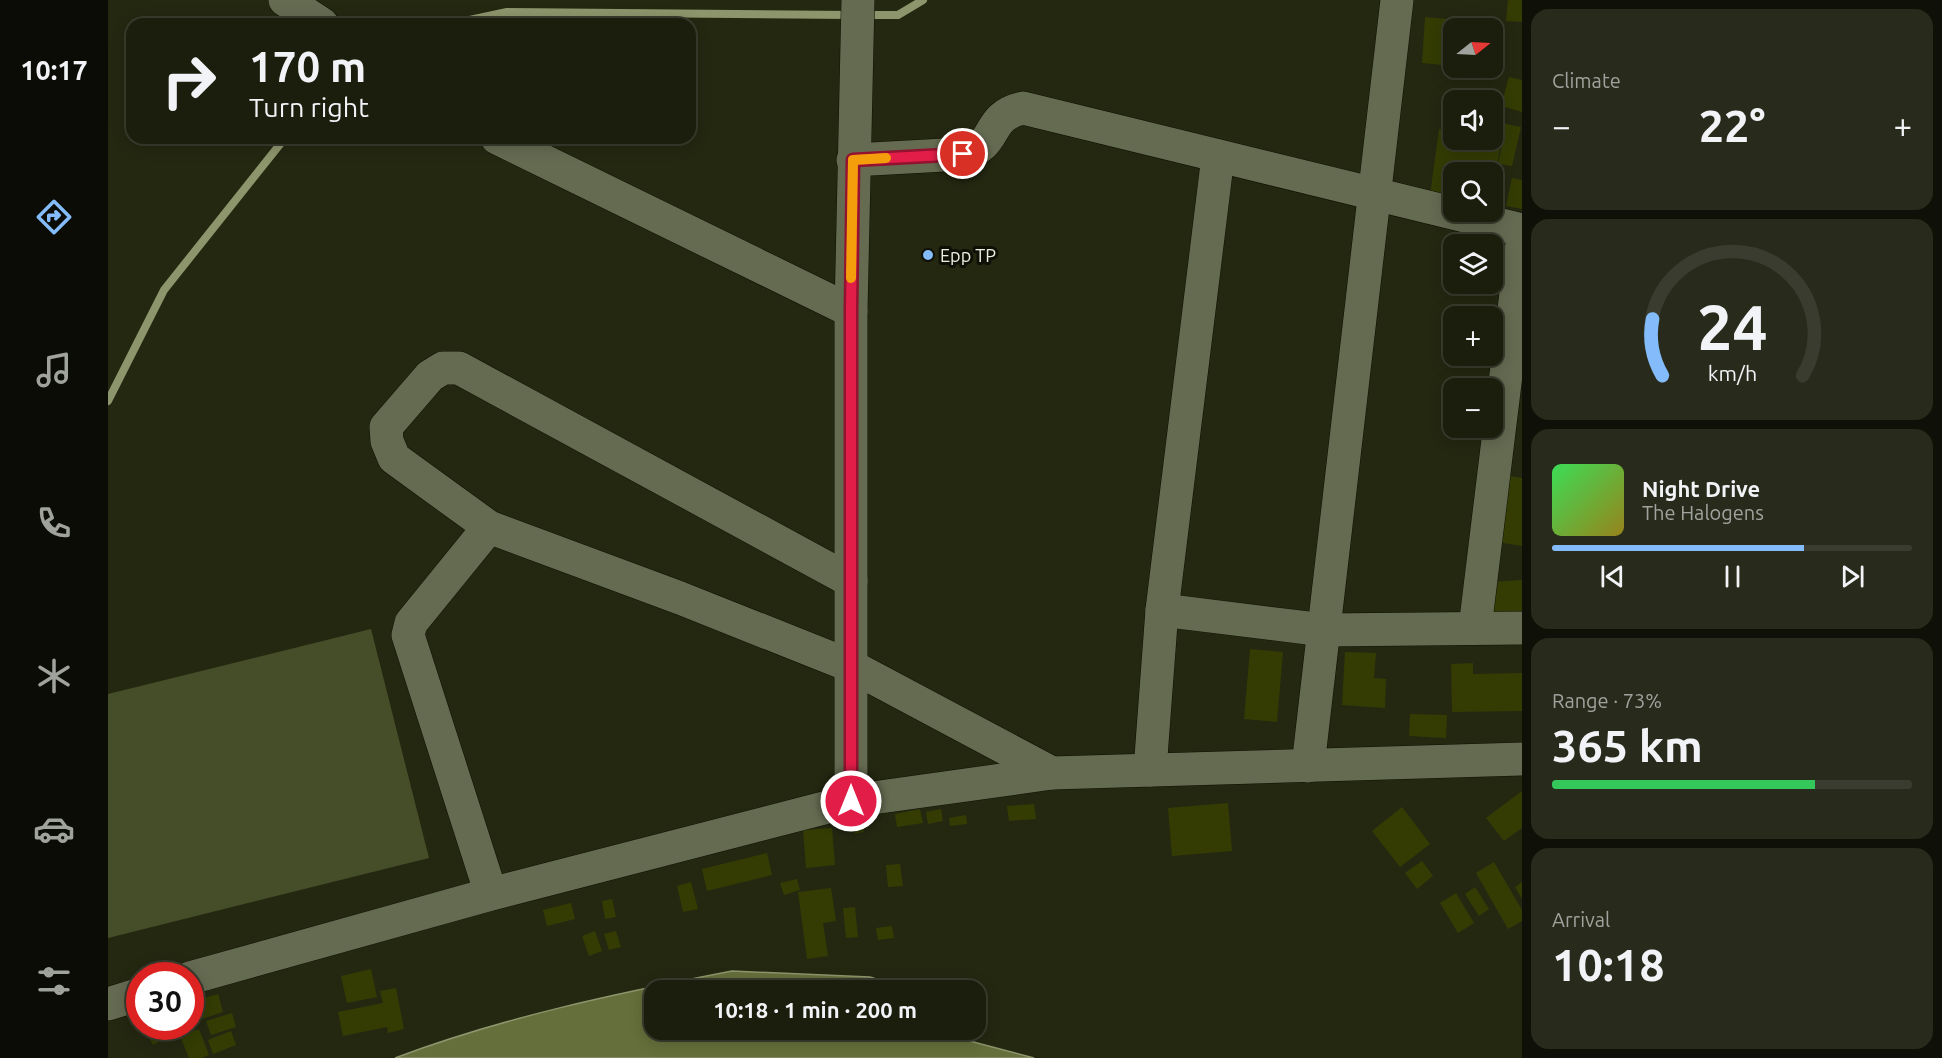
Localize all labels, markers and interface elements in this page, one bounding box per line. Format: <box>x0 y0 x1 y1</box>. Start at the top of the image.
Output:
north arrow <box>1443 18 1503 78</box>
map controls <box>1443 18 1503 438</box>
icon: right <box>150 42 228 120</box>
text: 170 m <box>249 43 366 90</box>
text: 10:17 <box>20 55 88 85</box>
text: Climate <box>1552 69 1621 92</box>
button: sound <box>1443 90 1503 150</box>
text: Turn right <box>249 92 369 122</box>
text: 22° <box>1699 100 1765 151</box>
text: − <box>1552 107 1571 144</box>
text: + <box>1893 107 1912 144</box>
pin <box>937 128 988 179</box>
icon: arrive <box>946 137 979 170</box>
button: search <box>1443 162 1503 222</box>
icon: directions <box>33 196 75 238</box>
button: layers <box>1443 234 1503 294</box>
place label: Epp TP <box>940 245 996 265</box>
marker: Epp TP <box>921 248 935 262</box>
text: 24 <box>1697 292 1767 362</box>
button: + <box>1443 306 1503 366</box>
icon: music <box>33 349 75 391</box>
text: km/h <box>1707 362 1757 386</box>
button: − <box>1443 378 1503 438</box>
text: Night Drive <box>1642 476 1760 501</box>
text: The Halogens <box>1642 501 1764 524</box>
icon: phone <box>33 502 75 544</box>
icon: previous <box>1596 560 1629 593</box>
icon: pause <box>1716 560 1749 593</box>
icon: next <box>1836 560 1869 593</box>
icon: climate <box>33 655 75 697</box>
text: Range · 73% <box>1552 689 1662 712</box>
text: 365 km <box>1552 720 1703 771</box>
position arrow <box>819 769 883 833</box>
icon: car <box>33 808 75 850</box>
text: Arrival <box>1552 908 1610 931</box>
text: 10:18 <box>1552 939 1665 990</box>
icon: filters <box>33 960 75 1002</box>
speed limit sign: 30 <box>126 962 204 1040</box>
text: 10:18 · 1 min · 200 m <box>713 997 917 1022</box>

